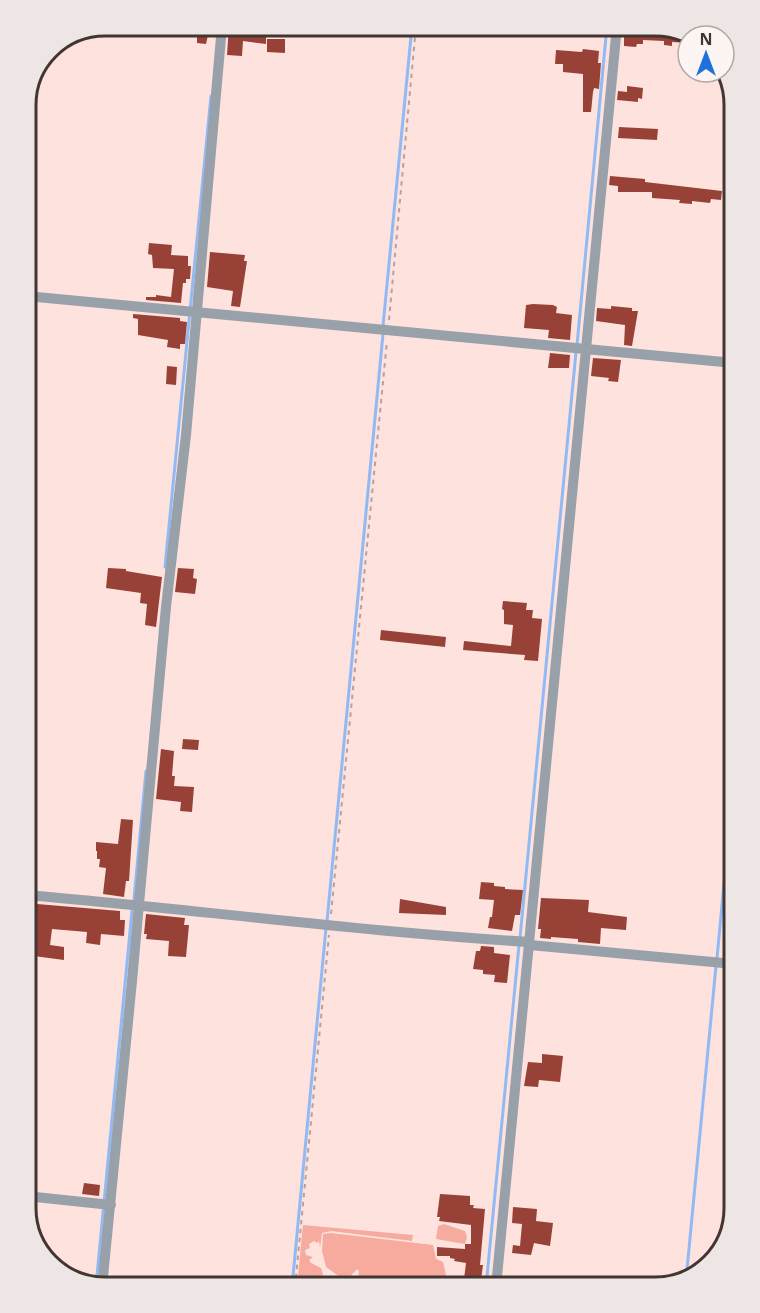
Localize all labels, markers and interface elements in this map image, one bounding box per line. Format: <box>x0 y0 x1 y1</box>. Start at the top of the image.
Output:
north arrow <box>676 24 736 84</box>
text: N <box>699 28 713 50</box>

